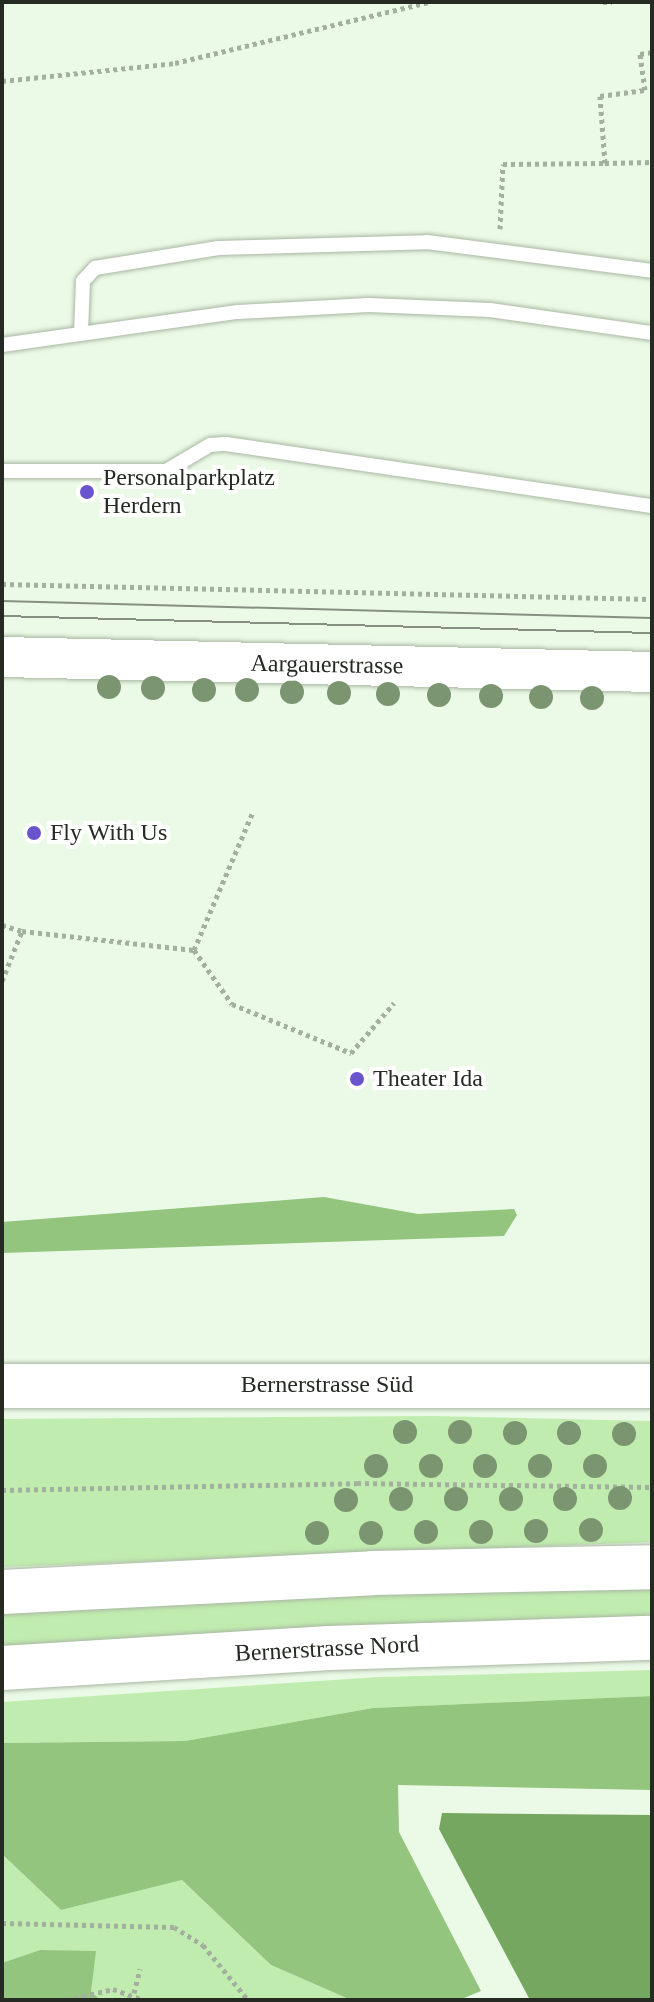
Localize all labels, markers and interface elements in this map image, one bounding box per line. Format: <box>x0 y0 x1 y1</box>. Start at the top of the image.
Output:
place label: Personalparkplatz Herdern <box>103 464 275 520</box>
marker: Personalparkplatz Herdern <box>78 483 96 501</box>
street label: Aargauerstrasse <box>250 649 404 681</box>
place label: Fly With Us <box>50 819 168 847</box>
marker: Fly With Us <box>25 824 43 842</box>
place label: Theater Ida <box>373 1065 483 1093</box>
marker: Theater Ida <box>348 1070 366 1088</box>
street label: Bernerstrasse Süd <box>241 1371 413 1399</box>
street label: Bernerstrasse Nord <box>234 1630 420 1668</box>

